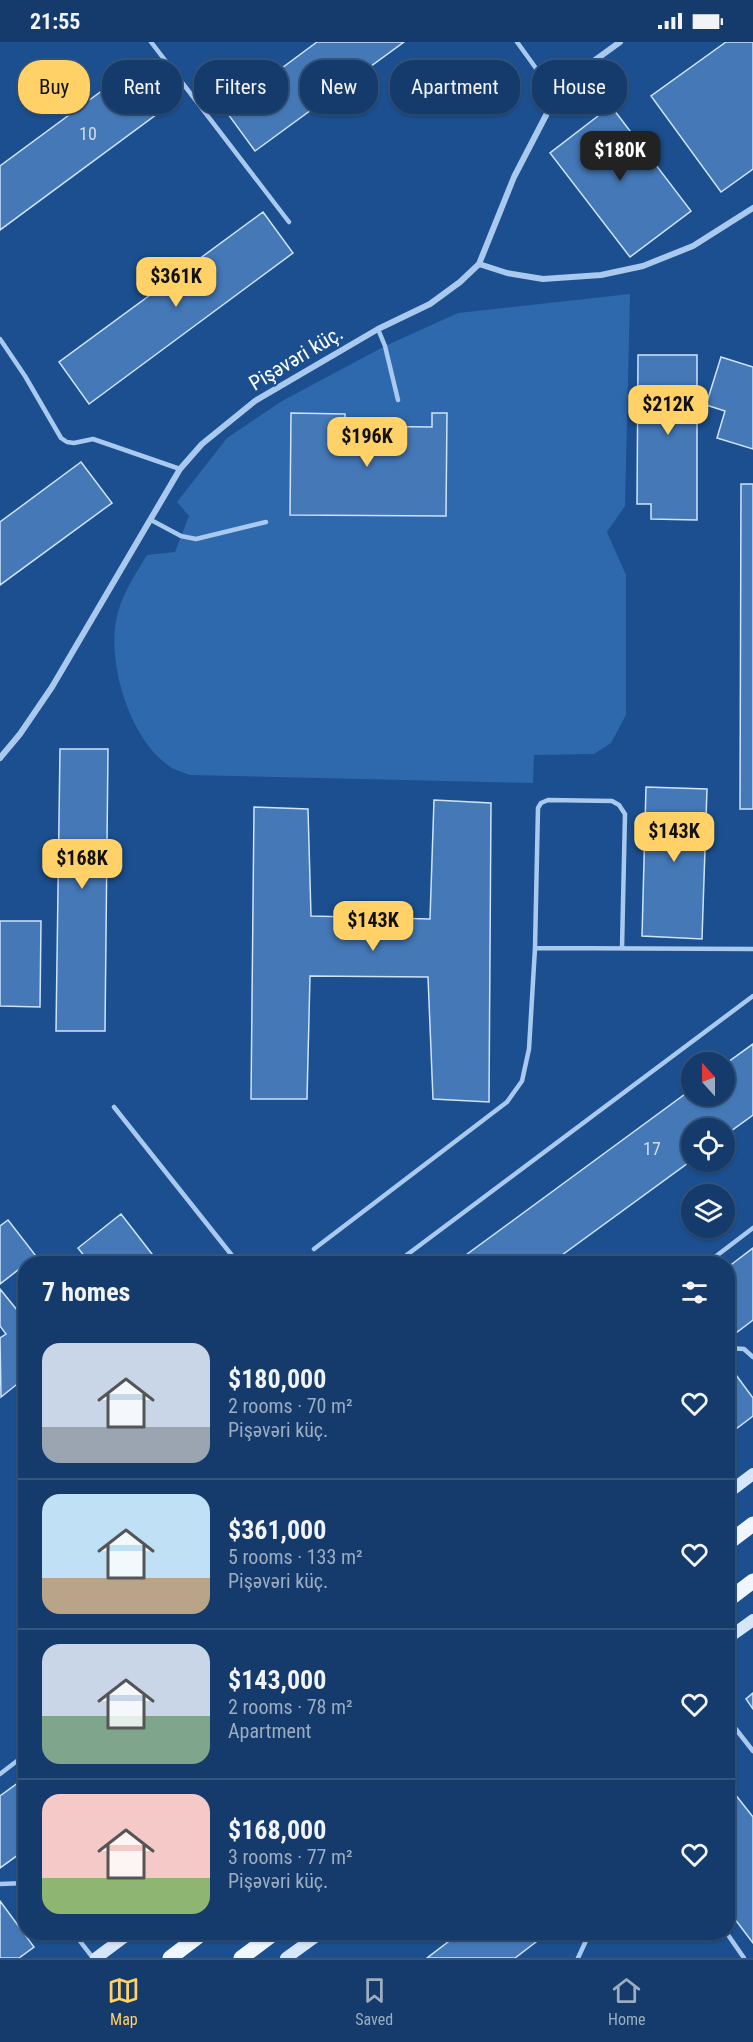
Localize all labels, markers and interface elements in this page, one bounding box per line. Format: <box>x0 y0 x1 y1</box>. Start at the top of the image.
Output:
text: 21:55 <box>30 9 81 34</box>
chip: Buy <box>18 60 90 114</box>
chip: Rent <box>102 60 182 114</box>
chip: Filters <box>194 60 288 114</box>
chip: New <box>300 60 378 114</box>
chip: Apartment <box>390 60 520 114</box>
chip: House <box>532 60 627 114</box>
house number: 10 <box>79 123 97 144</box>
pin: $180K <box>578 131 662 182</box>
text: $180K <box>594 138 646 162</box>
pin: $361K <box>134 257 218 308</box>
text: $361K <box>150 264 202 288</box>
street label: Pişəvəri küç. <box>245 321 347 395</box>
pin: $212K <box>626 385 710 436</box>
text: $212K <box>642 392 694 416</box>
pin: $196K <box>325 417 409 468</box>
text: $196K <box>341 424 393 448</box>
pin: $143K <box>632 812 716 863</box>
text: $143K <box>648 819 700 843</box>
pin: $168K <box>40 839 124 890</box>
text: $168K <box>56 846 108 870</box>
pin: $143K <box>331 901 415 952</box>
text: $143K <box>347 908 399 932</box>
north arrow <box>681 1052 735 1106</box>
map controls <box>681 1052 735 1238</box>
button: locate <box>681 1118 735 1172</box>
house number: 17 <box>643 1138 661 1159</box>
button: layers <box>681 1184 735 1238</box>
icon: filters <box>678 1276 711 1309</box>
text: 7 homes <box>42 1277 130 1307</box>
text: $180,000 <box>228 1364 326 1394</box>
icon: home <box>90 1367 162 1439</box>
icon: heart <box>678 1387 711 1420</box>
text: 2 rooms · 70 m² <box>228 1394 353 1418</box>
text: Pişəvəri küç. <box>228 1418 328 1442</box>
text: $361,000 <box>228 1515 326 1545</box>
icon: home <box>90 1518 162 1590</box>
icon: heart <box>678 1538 711 1571</box>
text: 5 rooms · 133 m² <box>228 1545 363 1569</box>
text: Pişəvəri küç. <box>228 1569 328 1593</box>
text: $143,000 <box>228 1665 326 1695</box>
icon: home <box>90 1668 162 1740</box>
icon: heart <box>678 1688 711 1721</box>
text: 2 rooms · 78 m² <box>228 1695 353 1719</box>
text: Apartment <box>228 1719 312 1743</box>
text: $168,000 <box>228 1815 326 1845</box>
icon: home <box>90 1818 162 1890</box>
icon: heart <box>678 1838 711 1871</box>
text: 3 rooms · 77 m² <box>228 1845 353 1869</box>
text: Pişəvəri küç. <box>228 1869 328 1893</box>
tab: Map <box>107 1974 140 2029</box>
tab: Saved <box>355 1974 393 2029</box>
tab: Home <box>608 1974 646 2029</box>

